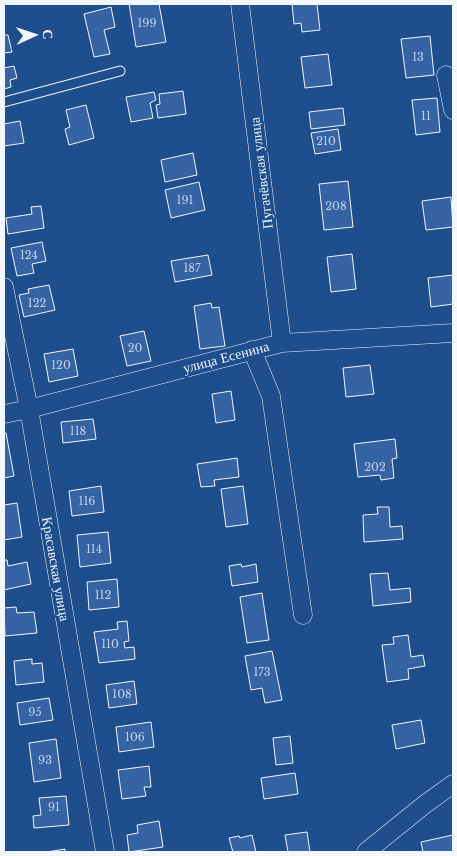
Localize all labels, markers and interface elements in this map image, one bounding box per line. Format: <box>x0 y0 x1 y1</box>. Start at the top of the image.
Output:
north arrow <box>10 10 60 60</box>
house number: 199 <box>137 16 157 30</box>
text: С <box>39 29 57 40</box>
house number: 13 <box>412 50 424 64</box>
house number: 11 <box>421 109 431 123</box>
street label: Пугачёвская улица <box>245 115 277 230</box>
house number: 210 <box>316 134 336 148</box>
house number: 191 <box>177 193 194 207</box>
house number: 208 <box>325 199 347 213</box>
house number: 124 <box>20 248 38 262</box>
house number: 187 <box>183 261 201 275</box>
house number: 122 <box>28 296 46 310</box>
street label: улица Есенина <box>181 337 272 377</box>
house number: 20 <box>128 341 142 355</box>
house number: 120 <box>51 358 71 372</box>
house number: 118 <box>70 424 86 438</box>
house number: 202 <box>364 460 386 474</box>
house number: 116 <box>79 494 95 508</box>
street label: Красавская улица <box>38 515 74 623</box>
house number: 114 <box>86 542 102 556</box>
house number: 112 <box>95 588 112 602</box>
house number: 110 <box>101 637 119 651</box>
house number: 173 <box>253 665 271 679</box>
house number: 108 <box>112 687 132 701</box>
house number: 95 <box>28 705 42 719</box>
house number: 106 <box>125 730 145 744</box>
house number: 93 <box>38 753 52 767</box>
house number: 91 <box>48 800 60 814</box>

